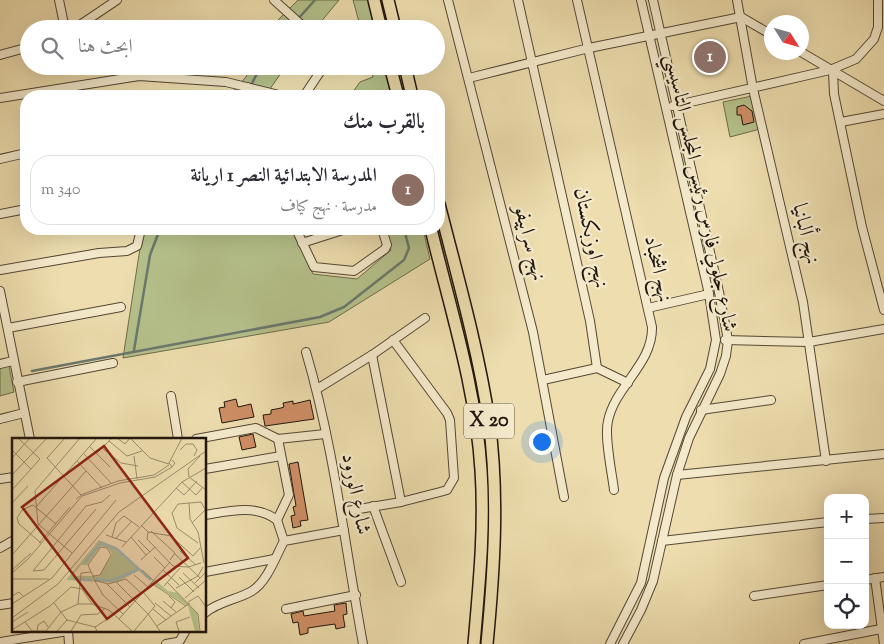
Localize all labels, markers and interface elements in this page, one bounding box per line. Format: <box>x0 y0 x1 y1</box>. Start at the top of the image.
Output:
north arrow <box>764 15 809 60</box>
search box <box>20 20 445 75</box>
icon: search <box>38 34 66 62</box>
text: ابحث هنا <box>78 34 133 61</box>
pin: 1 <box>694 38 726 76</box>
street label: شارع جلولي فارس رئيس المجلس التاسيسي <box>653 51 744 335</box>
text: بالقرب منك <box>343 108 425 138</box>
text: المدرسة الابتدائية النصر 1 اريانة <box>190 163 377 190</box>
text: 340 m <box>41 179 81 202</box>
text: 1 <box>405 179 411 202</box>
street label: نهج اوزبكستان <box>563 185 615 292</box>
text: مدرسة · نهج كياف <box>280 196 377 219</box>
street label: نهج سراييفو <box>503 200 553 285</box>
street label: نهج ألبانيا <box>782 200 828 268</box>
street label: نهج اشخباد <box>633 233 679 306</box>
road number: X 20 <box>464 404 514 438</box>
your location <box>529 429 555 455</box>
inset map <box>12 438 206 632</box>
street label: شارع الورود <box>331 451 378 538</box>
map controls <box>824 494 869 629</box>
button: + <box>824 494 869 539</box>
button: − <box>824 539 869 584</box>
button: locate <box>824 584 869 629</box>

